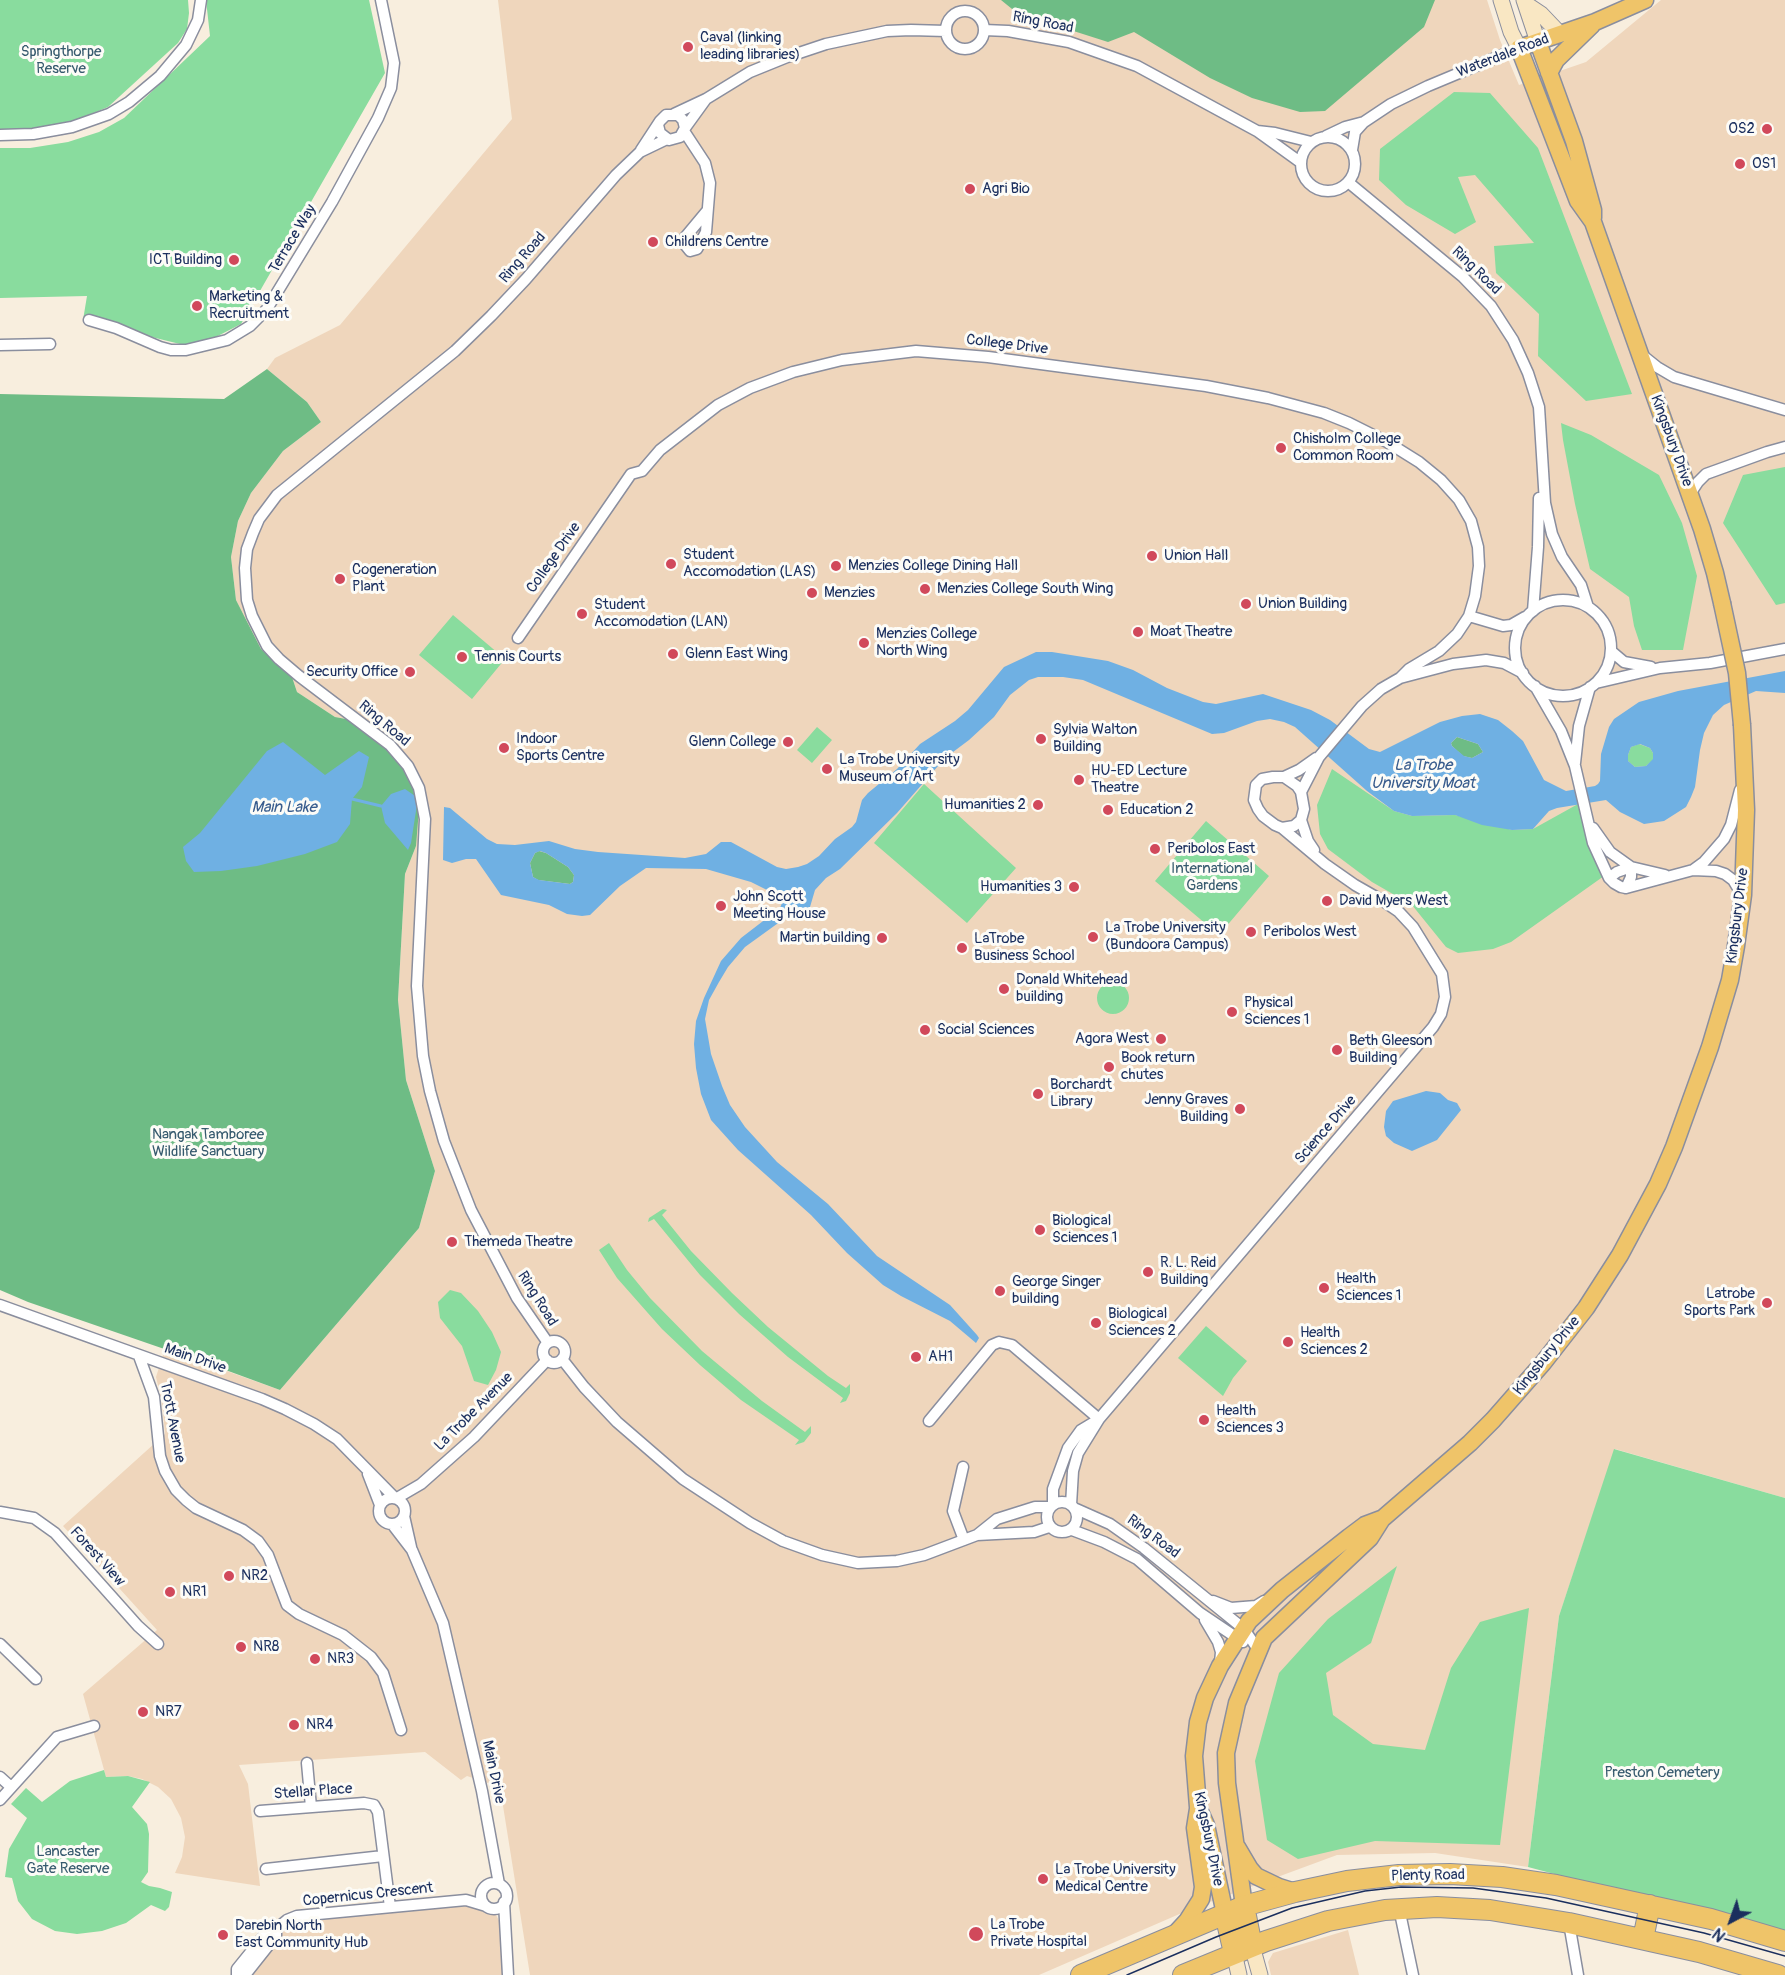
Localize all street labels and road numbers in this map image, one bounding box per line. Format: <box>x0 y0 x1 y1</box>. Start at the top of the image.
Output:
street label: Ring Road <box>1011 8 1075 38</box>
street label: Waterdale Road <box>1454 30 1552 82</box>
street label: Terrace Way <box>265 201 321 277</box>
street label: Ring Road <box>496 229 550 287</box>
street label: Ring Road <box>1448 243 1504 299</box>
street label: College Drive <box>965 331 1049 359</box>
street label: Kingsbury Drive <box>1646 393 1696 489</box>
street label: College Drive <box>523 519 585 597</box>
street label: Ring Road <box>355 697 413 751</box>
street label: Kingsbury Drive <box>1723 867 1753 965</box>
street label: Science Drive <box>1291 1092 1361 1168</box>
street label: Ring Road <box>513 1268 561 1330</box>
street label: Kingsbury Drive <box>1510 1313 1584 1399</box>
street label: Main Drive <box>162 1340 228 1378</box>
street label: La Trobe Avenue <box>431 1369 517 1455</box>
street label: Trott Avenue <box>155 1380 189 1464</box>
street label: Ring Road <box>1123 1511 1183 1563</box>
street label: Forest View <box>66 1523 128 1591</box>
street label: Main Drive <box>478 1739 508 1805</box>
street label: Stellar Place <box>273 1780 353 1804</box>
street label: Kingsbury Drive <box>1189 1790 1227 1888</box>
street label: Plenty Road <box>1391 1866 1465 1886</box>
street label: Copernicus Crescent <box>302 1879 434 1911</box>

